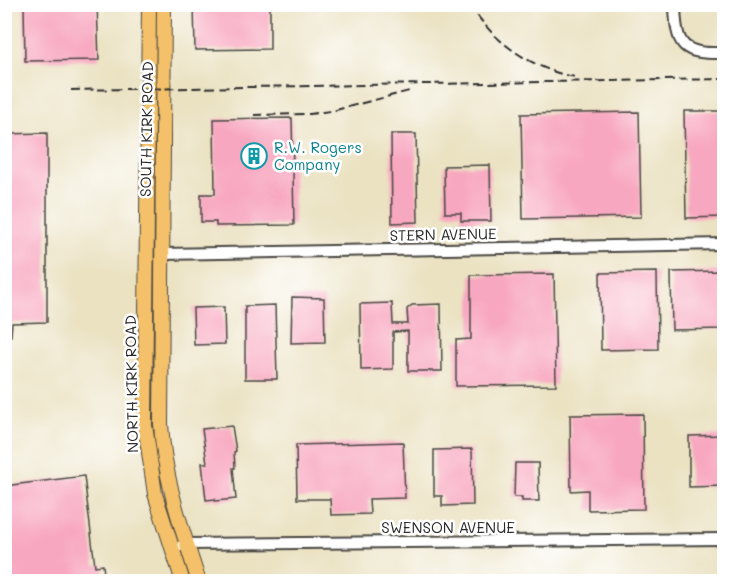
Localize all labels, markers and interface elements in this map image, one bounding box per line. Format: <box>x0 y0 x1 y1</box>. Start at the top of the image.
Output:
street label: SOUTH KIRK ROAD <box>135 61 157 197</box>
place label: R.W. Rogers Company <box>274 137 362 174</box>
building icon: R.W. Rogers Company <box>239 141 269 171</box>
street label: STERN AVENUE <box>389 223 497 245</box>
street label: NORTH KIRK ROAD <box>120 315 142 453</box>
street label: SWENSON AVENUE <box>381 517 515 537</box>

